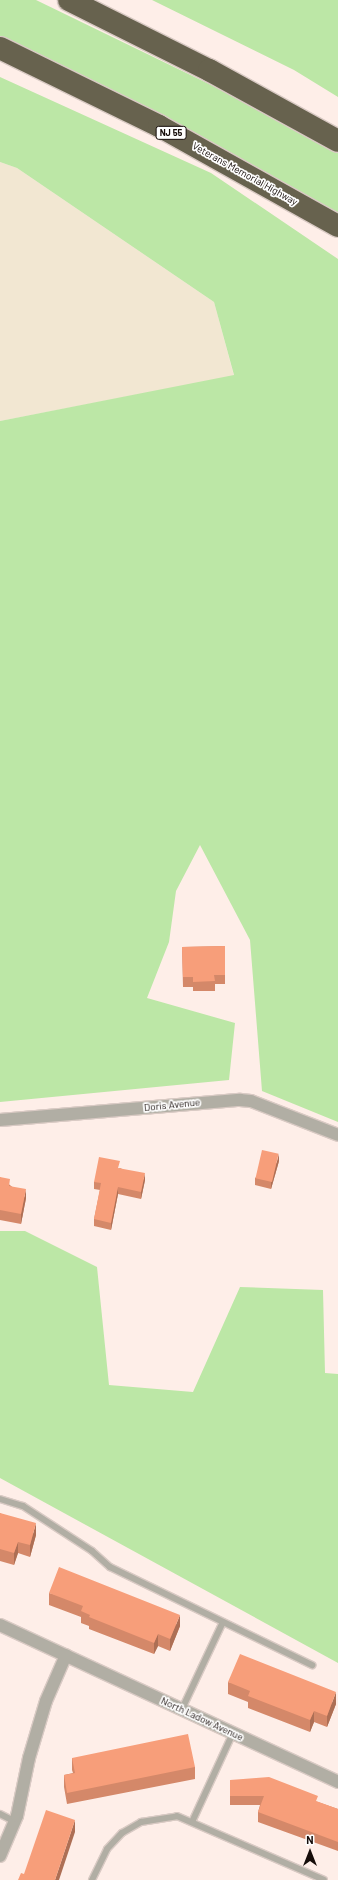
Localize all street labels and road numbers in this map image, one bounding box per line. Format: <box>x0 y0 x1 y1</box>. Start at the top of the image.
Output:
road number: NJ 55 <box>155 126 187 140</box>
street label: Veterans Memorial Highway <box>190 140 300 208</box>
street label: Doris Avenue <box>143 1096 201 1114</box>
street label: North Ladow Avenue <box>159 1695 245 1743</box>

